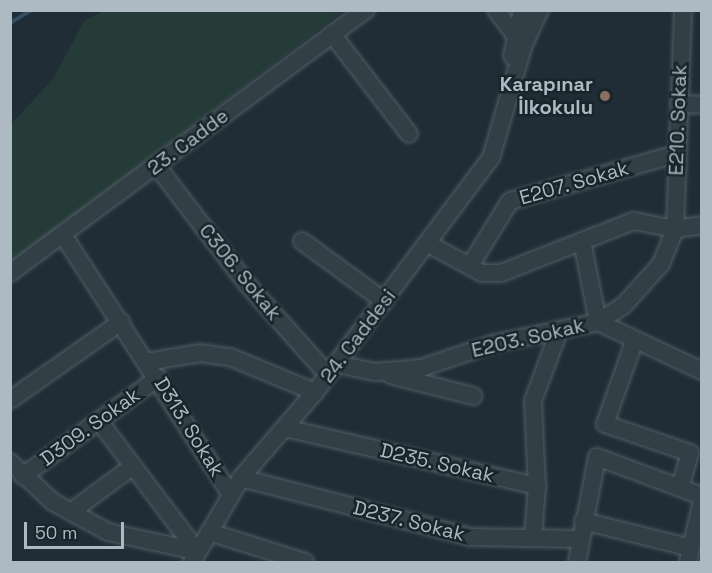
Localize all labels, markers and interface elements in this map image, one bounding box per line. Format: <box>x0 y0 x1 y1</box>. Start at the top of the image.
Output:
street label: E210. Sokak <box>664 64 692 176</box>
place label: Karapınar İlkokulu <box>500 72 593 119</box>
marker: Karapınar İlkokulu <box>598 89 612 103</box>
street label: 23. Cadde <box>142 104 234 180</box>
street label: E207. Sokak <box>516 156 632 210</box>
street label: C306. Sokak <box>194 219 286 325</box>
street label: 24. Caddesi <box>315 284 401 388</box>
street label: E203. Sokak <box>469 313 587 363</box>
street label: D313. Sokak <box>149 373 229 481</box>
street label: D309. Sokak <box>35 383 145 471</box>
street label: D235. Sokak <box>377 438 497 488</box>
street label: D237. Sokak <box>350 495 468 547</box>
scale bar <box>27 510 128 548</box>
text: 50 m <box>35 521 77 544</box>

